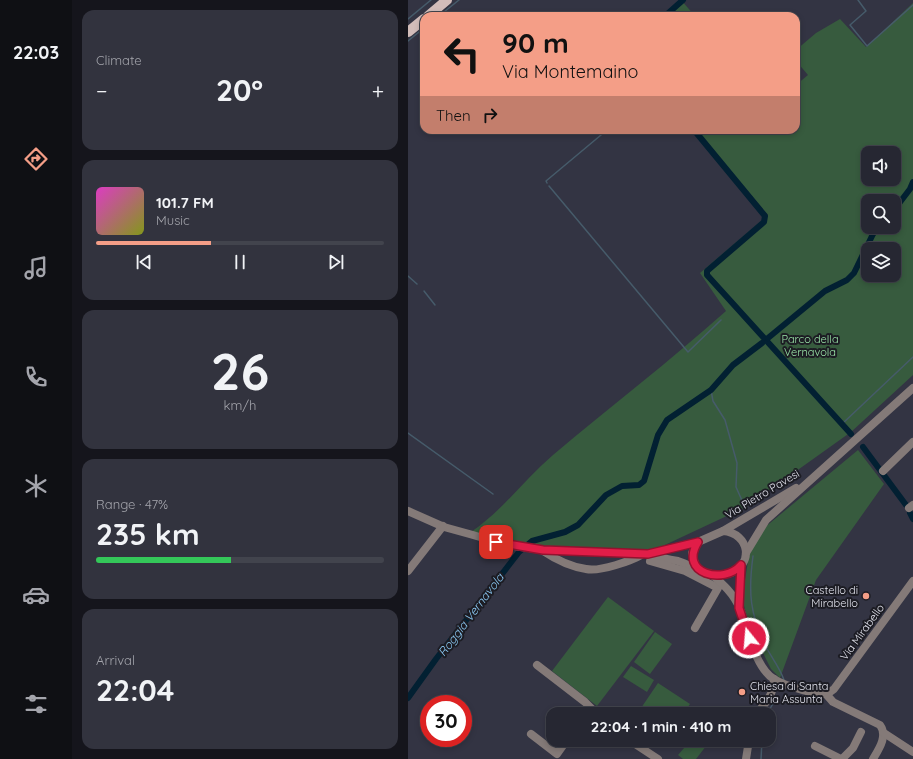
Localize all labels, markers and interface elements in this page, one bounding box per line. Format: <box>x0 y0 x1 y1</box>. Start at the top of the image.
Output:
text: 90 m <box>502 25 569 60</box>
icon: left <box>436 28 488 80</box>
text: 22:03 <box>13 41 59 64</box>
text: Climate <box>96 52 142 68</box>
text: Via Montemaino <box>502 60 638 83</box>
text: 20° <box>216 71 263 109</box>
text: − <box>96 77 107 105</box>
text: + <box>372 77 384 105</box>
icon: right <box>479 104 501 126</box>
text: Then <box>436 106 471 125</box>
icon: directions <box>22 145 50 173</box>
map controls <box>861 146 901 282</box>
button: sound <box>861 146 901 186</box>
text: 101.7 FM <box>156 193 214 212</box>
button: search <box>861 194 901 234</box>
text: Music <box>156 212 190 228</box>
button: layers <box>861 242 901 282</box>
icon: previous <box>133 251 155 273</box>
icon: pause <box>229 251 251 273</box>
icon: next <box>325 251 347 273</box>
icon: music <box>22 254 50 282</box>
park label: Parco della Vernavola <box>781 332 839 359</box>
text: 26 <box>211 338 269 403</box>
icon: phone <box>22 363 50 391</box>
text: km/h <box>224 397 256 413</box>
street label: Via Pietro Pavesi <box>722 466 802 522</box>
icon: climate <box>22 472 50 500</box>
text: Range · 47% <box>96 496 168 512</box>
text: 235 km <box>96 515 200 553</box>
pin <box>479 525 513 559</box>
icon: arrive <box>485 531 507 553</box>
water label: Roggia Vernavola <box>435 570 507 659</box>
icon: car <box>22 581 50 609</box>
place label: Castello di Mirabello <box>805 583 858 610</box>
marker: Castello di Mirabello <box>861 591 871 601</box>
street label: Via Mirabello <box>837 601 887 663</box>
position arrow <box>728 617 770 659</box>
text: Arrival <box>96 652 135 668</box>
text: 22:04 <box>96 671 174 709</box>
place label: Chiesa di Santa Maria Assunta <box>750 679 829 706</box>
marker: Chiesa di Santa Maria Assunta <box>737 687 747 697</box>
icon: filters <box>22 690 50 718</box>
speed limit sign: 30 <box>420 695 472 747</box>
text: 22:04 · 1 min · 410 m <box>591 717 731 736</box>

